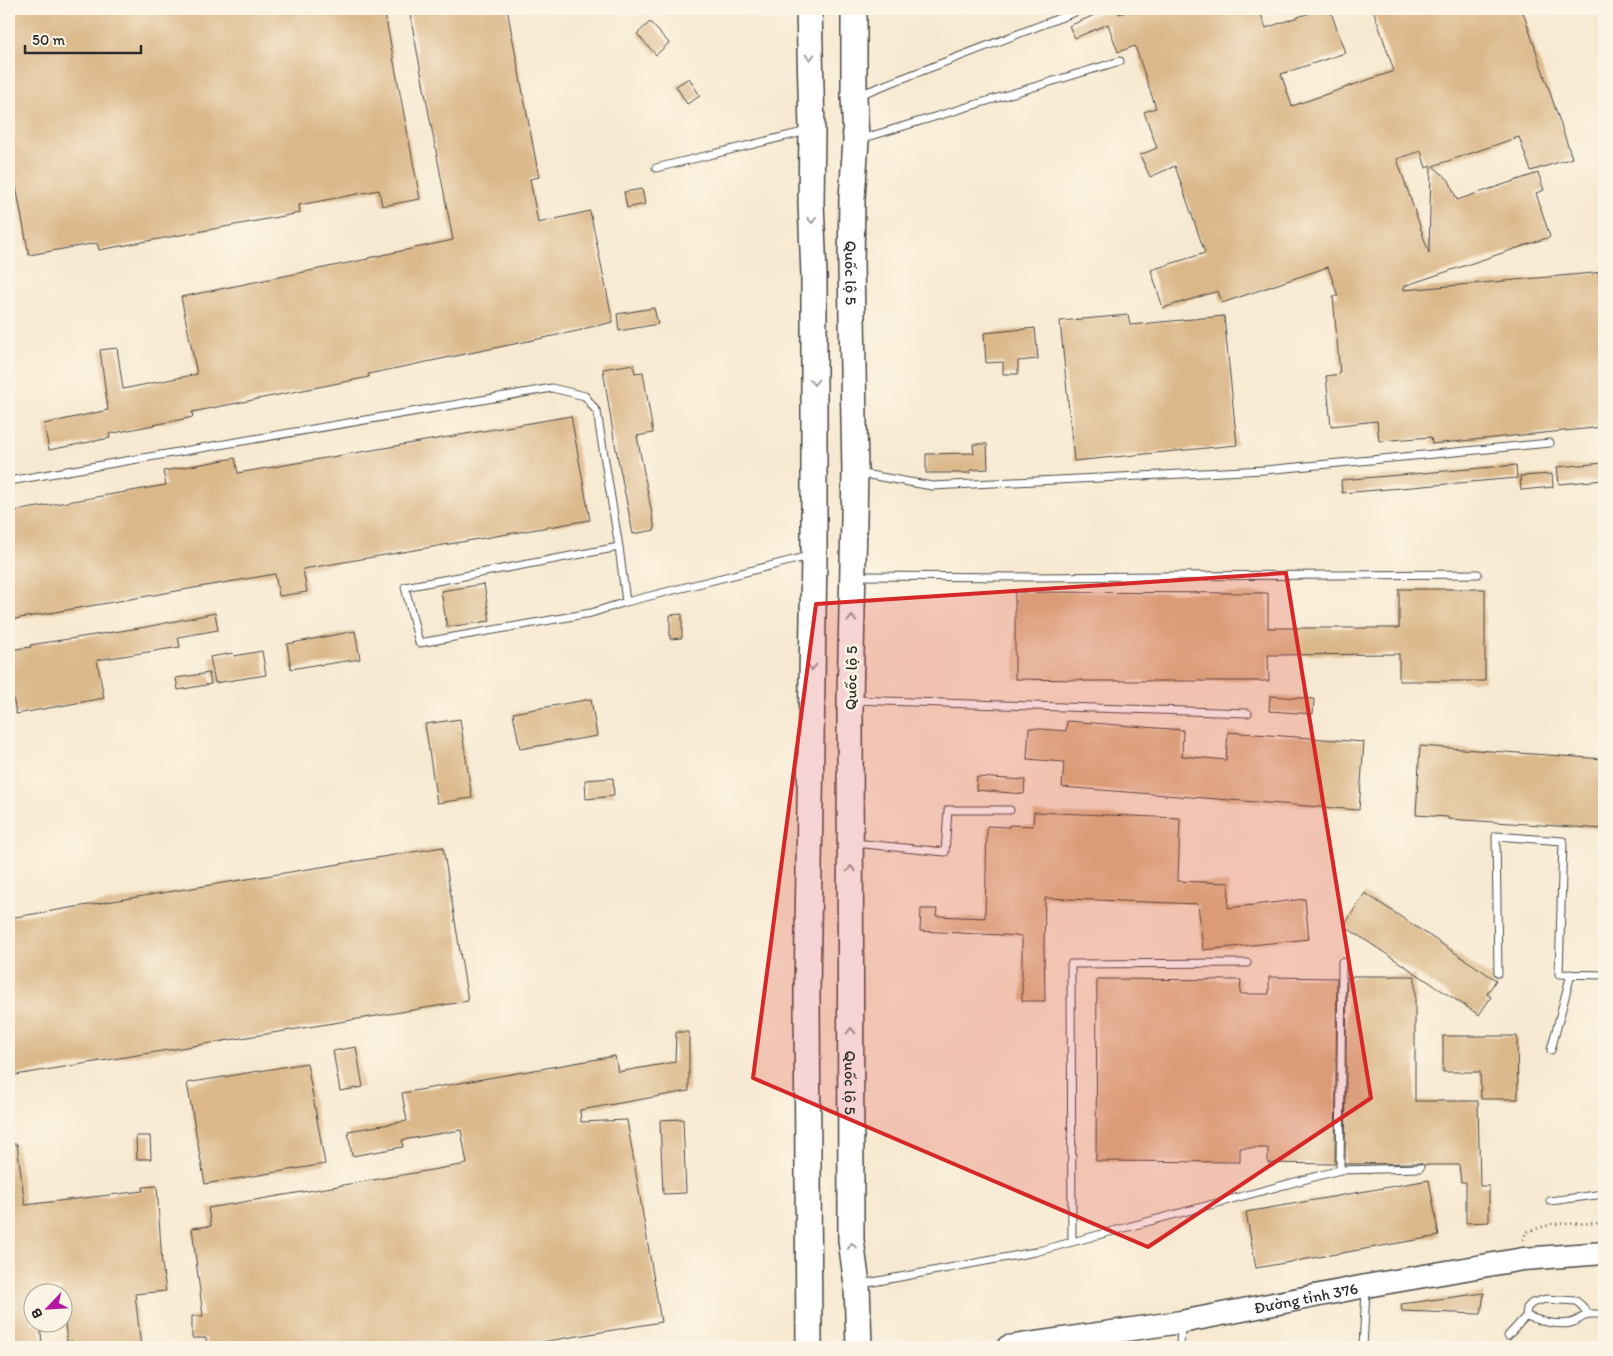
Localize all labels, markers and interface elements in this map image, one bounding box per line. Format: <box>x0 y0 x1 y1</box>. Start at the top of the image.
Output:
scale bar <box>25 22 141 54</box>
text: 50 m <box>32 31 65 49</box>
one-way arrow <box>805 54 816 62</box>
one-way arrow <box>806 216 817 224</box>
street label: Quốc lộ 5 <box>841 240 861 305</box>
one-way arrow <box>809 379 819 387</box>
one-way arrow <box>847 615 858 623</box>
street label: Quốc lộ 5 <box>841 646 861 710</box>
one-way arrow <box>807 664 818 672</box>
one-way arrow <box>846 865 856 872</box>
one-way arrow <box>846 1027 856 1035</box>
street label: Quốc lộ 5 <box>841 1050 860 1115</box>
one-way arrow <box>847 1242 858 1250</box>
street label: Đường tỉnh 376 <box>1252 1278 1359 1317</box>
north arrow <box>22 1284 72 1334</box>
text: B <box>27 1306 46 1321</box>

